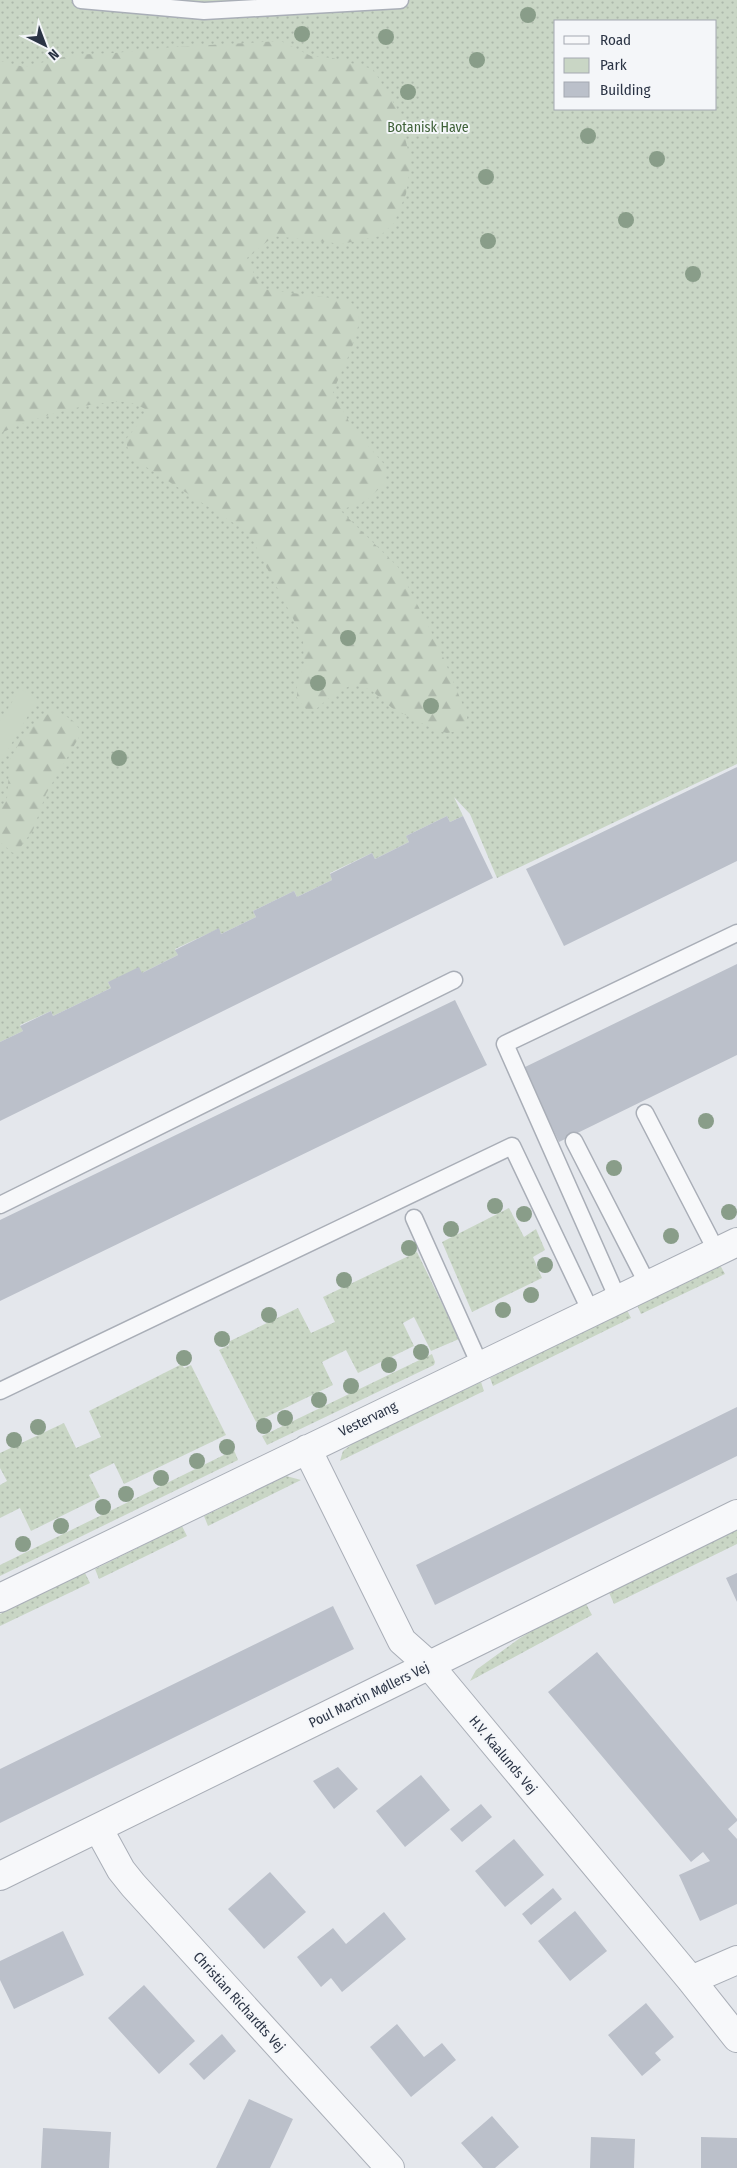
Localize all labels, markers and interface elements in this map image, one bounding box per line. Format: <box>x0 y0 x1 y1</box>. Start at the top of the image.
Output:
north arrow <box>20 20 70 70</box>
legend <box>554 20 717 110</box>
text: Road <box>600 31 631 49</box>
text: N <box>45 45 62 63</box>
text: Park <box>600 56 627 74</box>
text: Building <box>600 81 651 99</box>
park label: Botanisk Have <box>387 119 469 136</box>
street label: Vestervang <box>336 1397 400 1440</box>
street label: Poul Martin Møllers Vej <box>306 1658 432 1732</box>
street label: H.V. Kaalunds Vej <box>465 1713 541 1797</box>
street label: Christian Richardts Vej <box>190 1948 288 2056</box>

